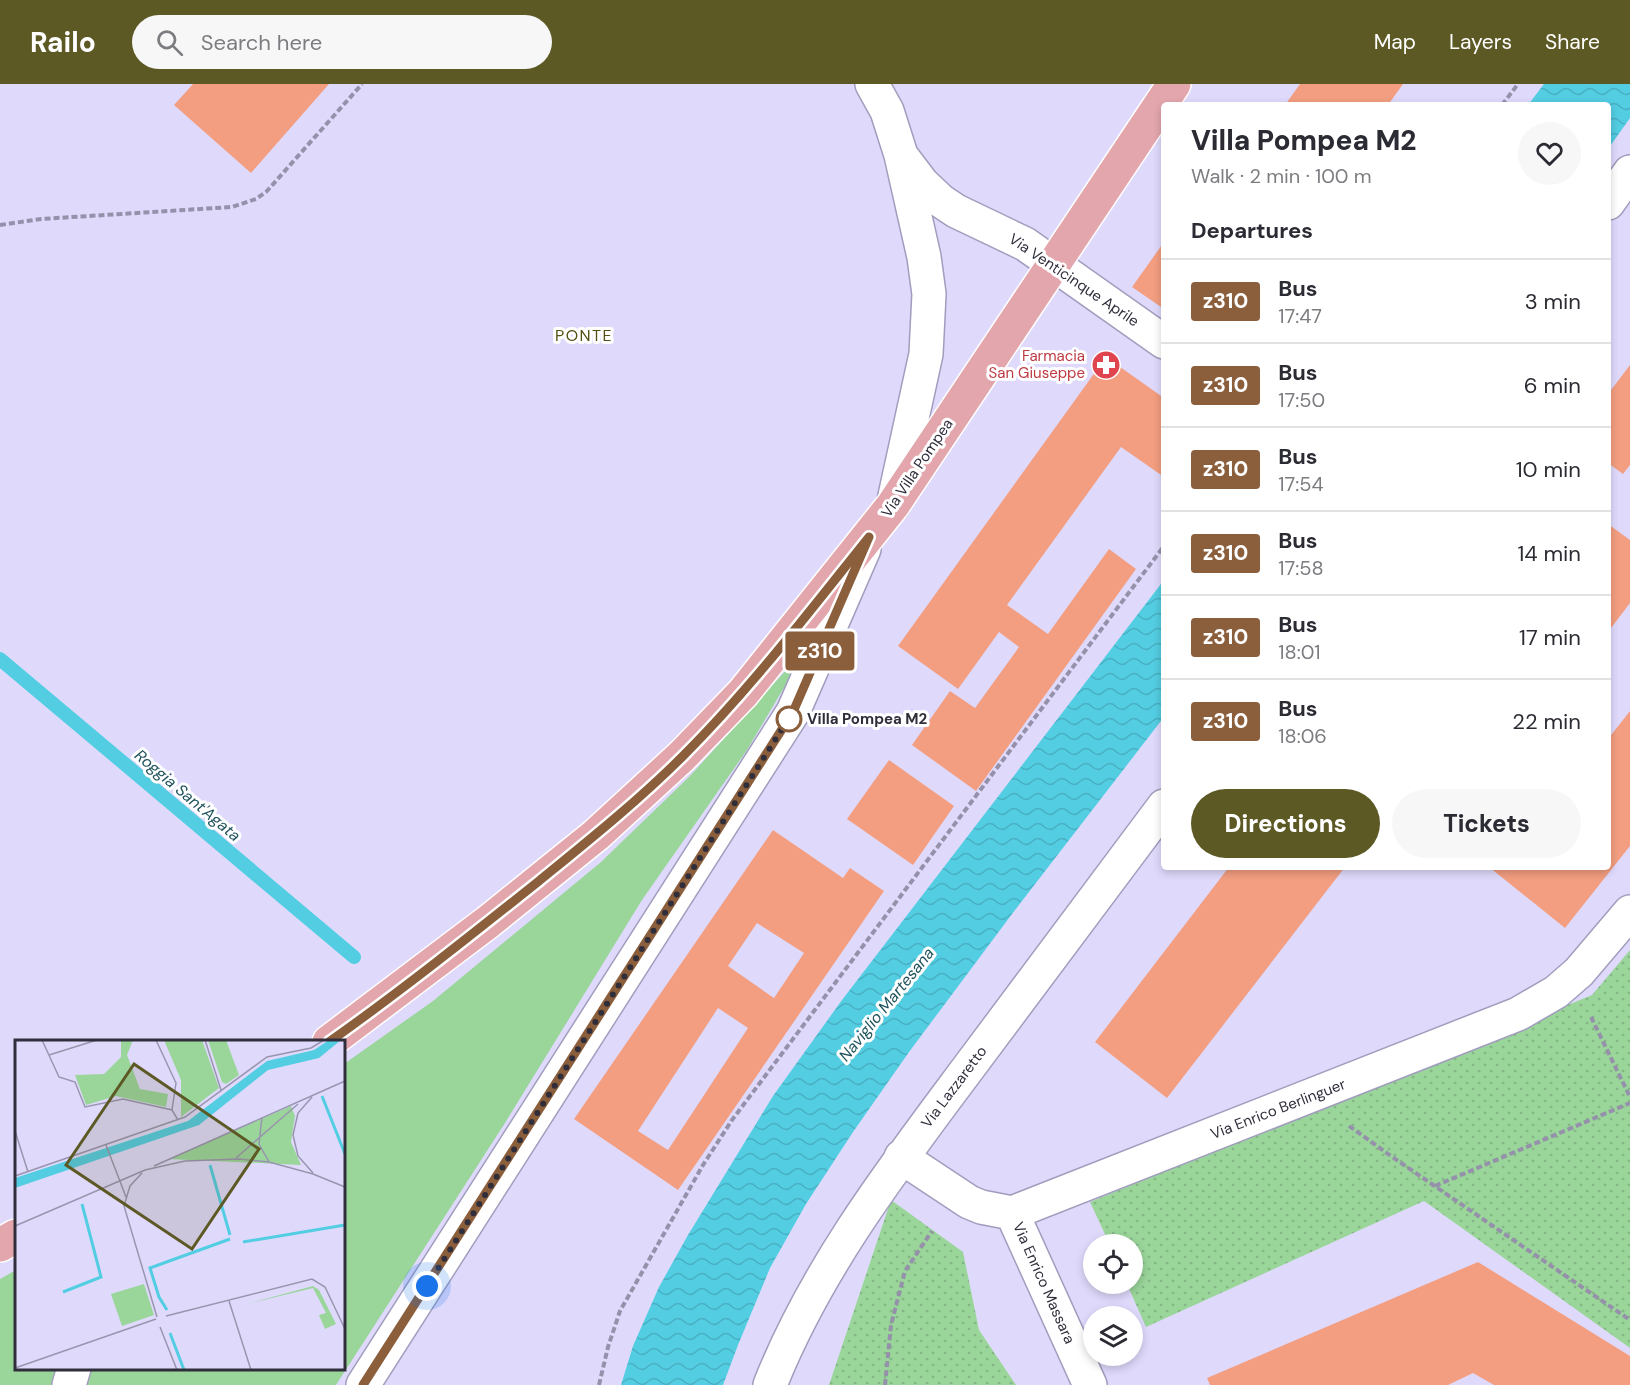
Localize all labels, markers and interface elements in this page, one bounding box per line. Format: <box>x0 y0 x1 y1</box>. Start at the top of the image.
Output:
search box <box>132 15 552 69</box>
text: Railo <box>30 24 96 61</box>
icon: search <box>153 26 186 59</box>
text: Search here <box>201 28 322 57</box>
text: Map <box>1374 28 1416 56</box>
text: Layers <box>1449 28 1512 56</box>
text: Share <box>1545 28 1600 56</box>
text: Villa Pompea M2 <box>1191 122 1417 159</box>
button: heart <box>1518 122 1581 185</box>
text: Walk · 2 min · 100 m <box>1191 163 1372 189</box>
text: Departures <box>1191 216 1313 245</box>
street label: Via Venticinque Aprile <box>1005 229 1143 331</box>
text: Bus <box>1278 274 1318 303</box>
text: z310 <box>1203 287 1248 315</box>
text: 3 min <box>1525 287 1581 316</box>
text: 17:47 <box>1278 303 1322 329</box>
district label: PONTE <box>555 325 613 346</box>
place label: Farmacia San Giuseppe <box>989 346 1085 383</box>
pharmacy icon: Farmacia San Giuseppe <box>1090 349 1122 381</box>
text: Bus <box>1278 358 1318 387</box>
text: z310 <box>1203 371 1248 399</box>
text: 6 min <box>1524 371 1581 400</box>
text: 17:50 <box>1278 387 1325 413</box>
street label: Via Villa Pompea <box>877 415 957 521</box>
text: Bus <box>1278 442 1318 471</box>
text: z310 <box>1203 455 1248 483</box>
text: 10 min <box>1516 455 1581 484</box>
text: 17:54 <box>1278 471 1324 497</box>
text: Bus <box>1278 526 1318 555</box>
text: z310 <box>1203 539 1248 567</box>
text: 14 min <box>1517 539 1581 568</box>
text: 17:58 <box>1278 555 1324 581</box>
text: Bus <box>1278 610 1318 639</box>
text: z310 <box>1203 623 1248 651</box>
text: 17 min <box>1519 623 1581 652</box>
line badge: z310 <box>778 632 862 670</box>
text: z310 <box>797 637 843 665</box>
text: 18:01 <box>1278 639 1321 665</box>
text: Bus <box>1278 694 1318 723</box>
marker: Villa Pompea M2 <box>776 706 802 732</box>
text: z310 <box>1203 707 1248 735</box>
text: 22 min <box>1512 707 1581 736</box>
place label: Villa Pompea M2 <box>807 709 928 729</box>
text: 18:06 <box>1278 723 1327 749</box>
water label: Roggia Sant'Agata <box>130 745 245 846</box>
button: Directions <box>1191 789 1380 858</box>
button: Tickets <box>1392 789 1581 858</box>
water label: Naviglio Martesana <box>834 943 939 1066</box>
inset map <box>15 1040 345 1370</box>
street label: Via Lazzaretto <box>917 1042 991 1132</box>
street label: Via Enrico Berlinguer <box>1208 1074 1349 1144</box>
street label: Via Enrico Massara <box>1008 1219 1080 1347</box>
map controls <box>1083 1234 1143 1366</box>
button: locate <box>1083 1234 1143 1294</box>
your location <box>412 1271 442 1301</box>
button: layers <box>1083 1306 1143 1366</box>

